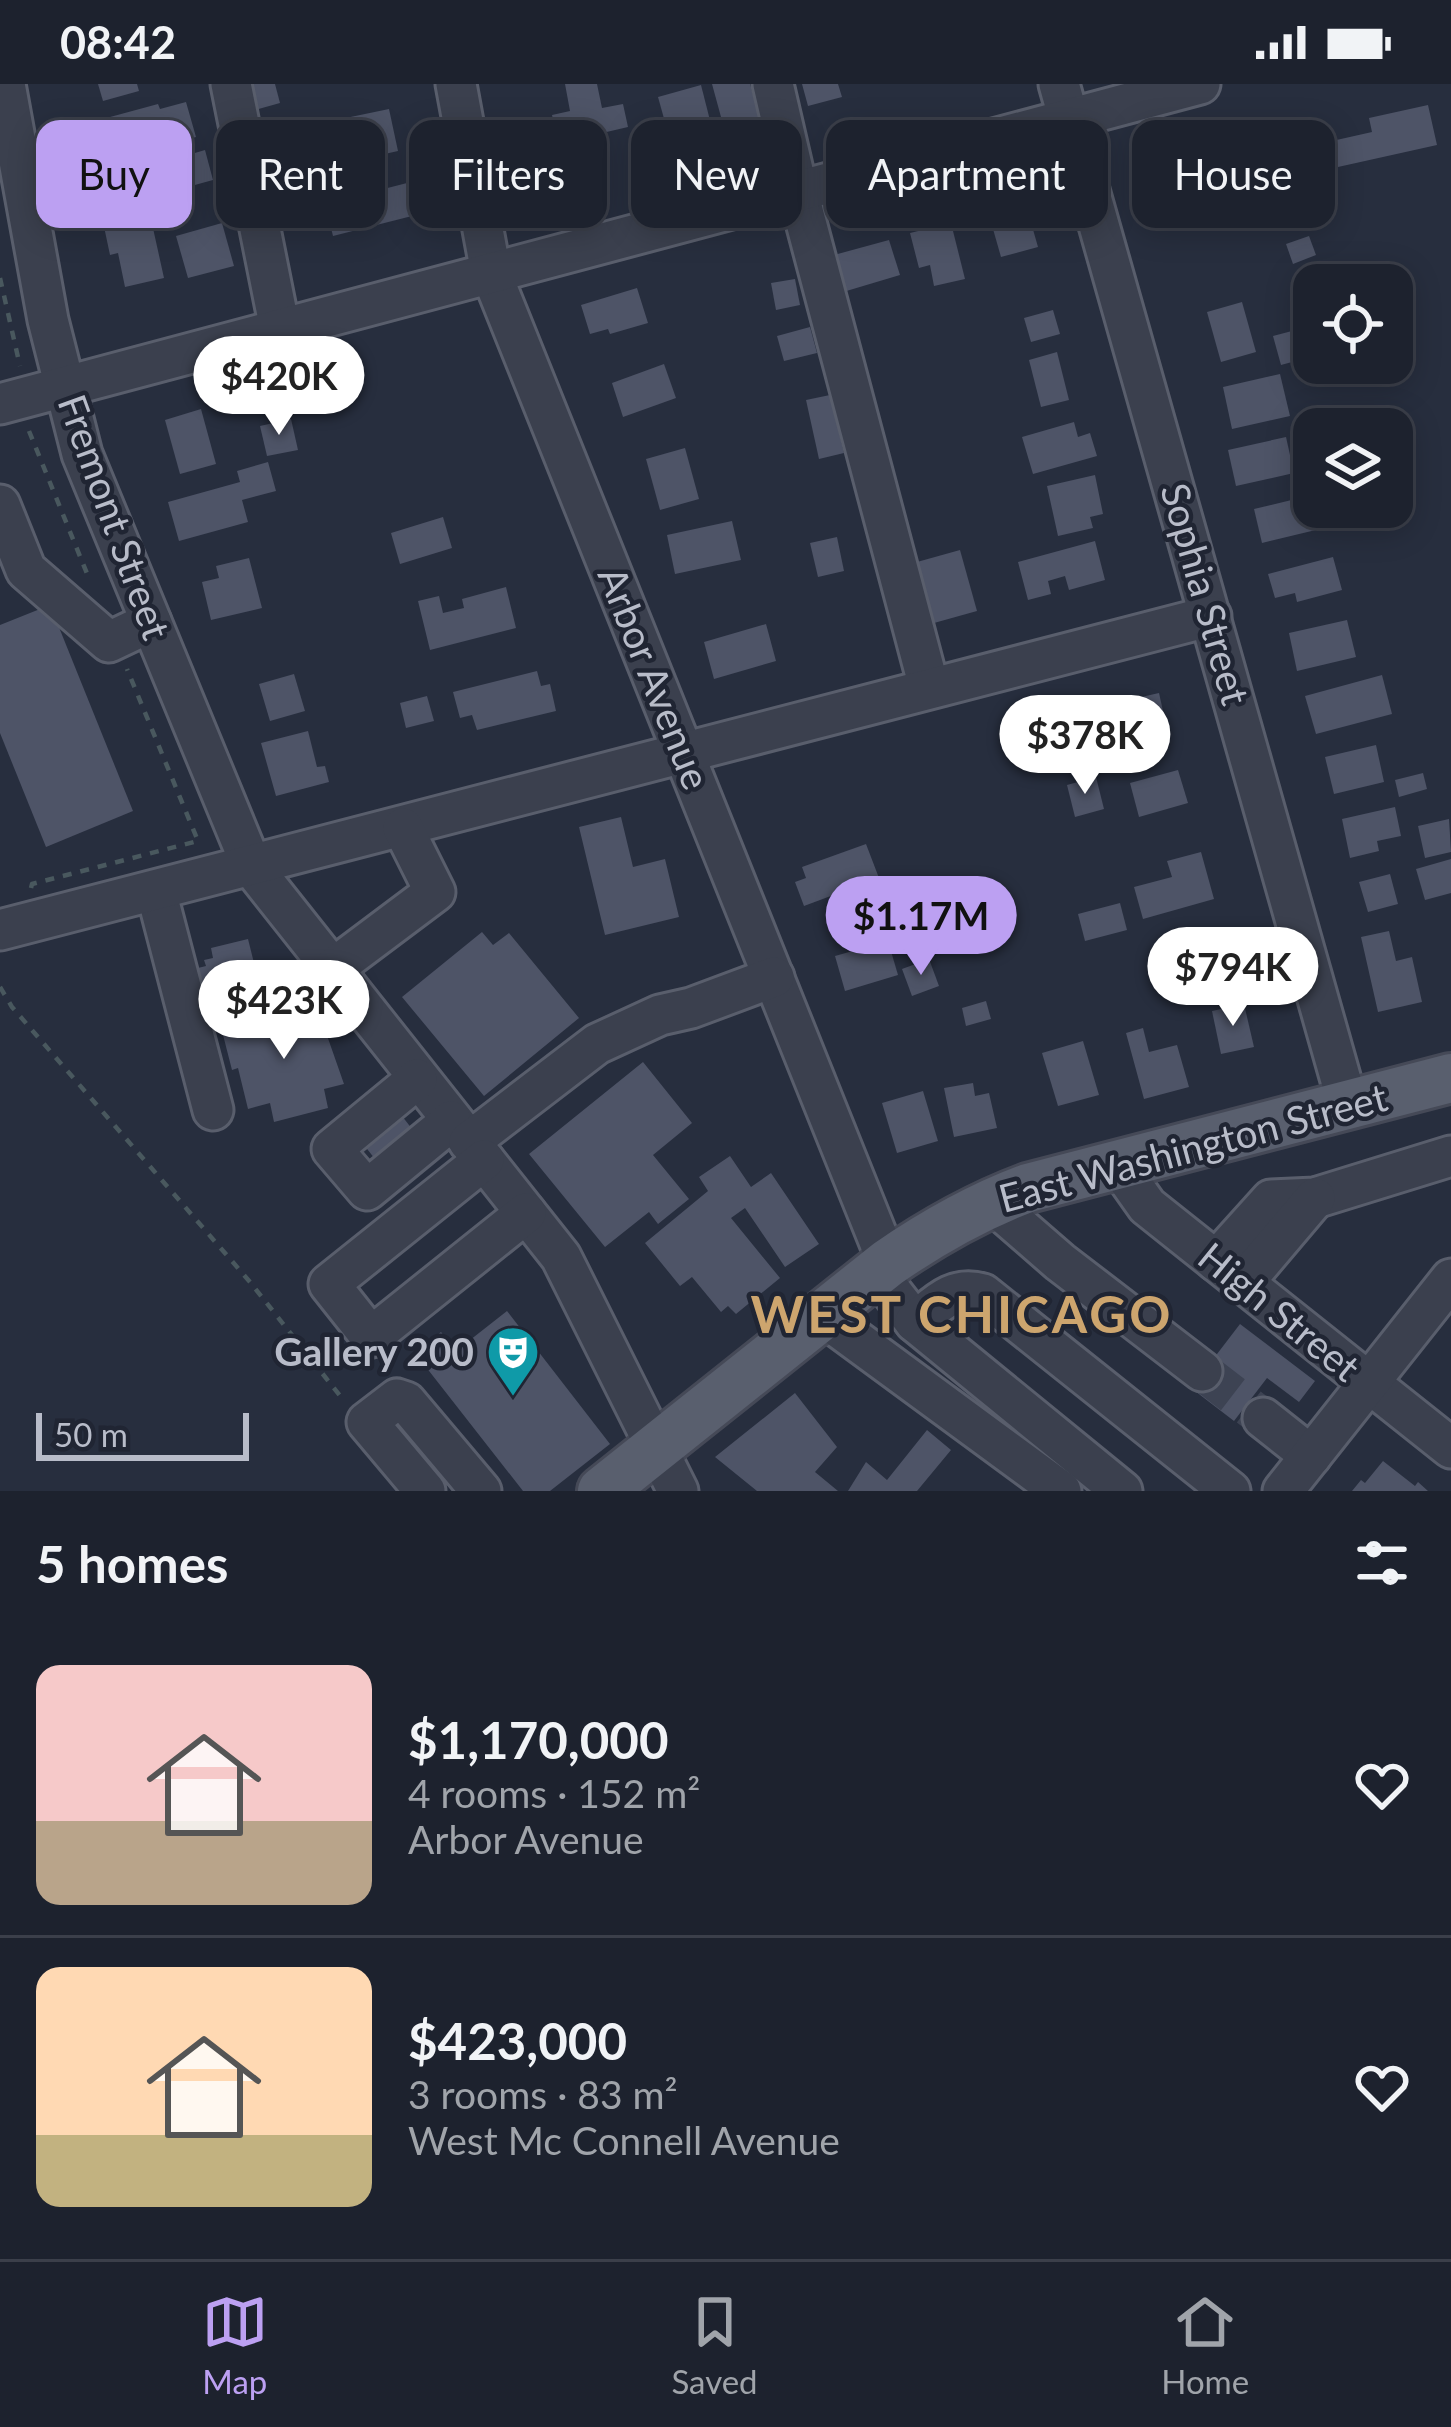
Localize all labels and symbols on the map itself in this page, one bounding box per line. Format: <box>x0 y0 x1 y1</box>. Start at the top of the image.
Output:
pin: $420K <box>195 336 363 438</box>
street label: Fremont Street <box>49 388 180 645</box>
street label: Sophia Street <box>1152 478 1260 710</box>
street label: Arbor Avenue <box>589 560 720 795</box>
pin: $378K <box>1001 695 1169 797</box>
pin: $1.17M <box>823 876 1019 978</box>
pin: $794K <box>1149 927 1317 1029</box>
pin: $423K <box>200 960 368 1062</box>
street label: East Washington Street <box>994 1073 1392 1221</box>
street label: High Street <box>1190 1232 1369 1390</box>
district label: WEST CHICAGO <box>751 1283 1173 1344</box>
theatre icon: Gallery 200 <box>485 1324 541 1398</box>
place label: Gallery 200 <box>274 1328 474 1374</box>
scale bar <box>36 1407 249 1460</box>

